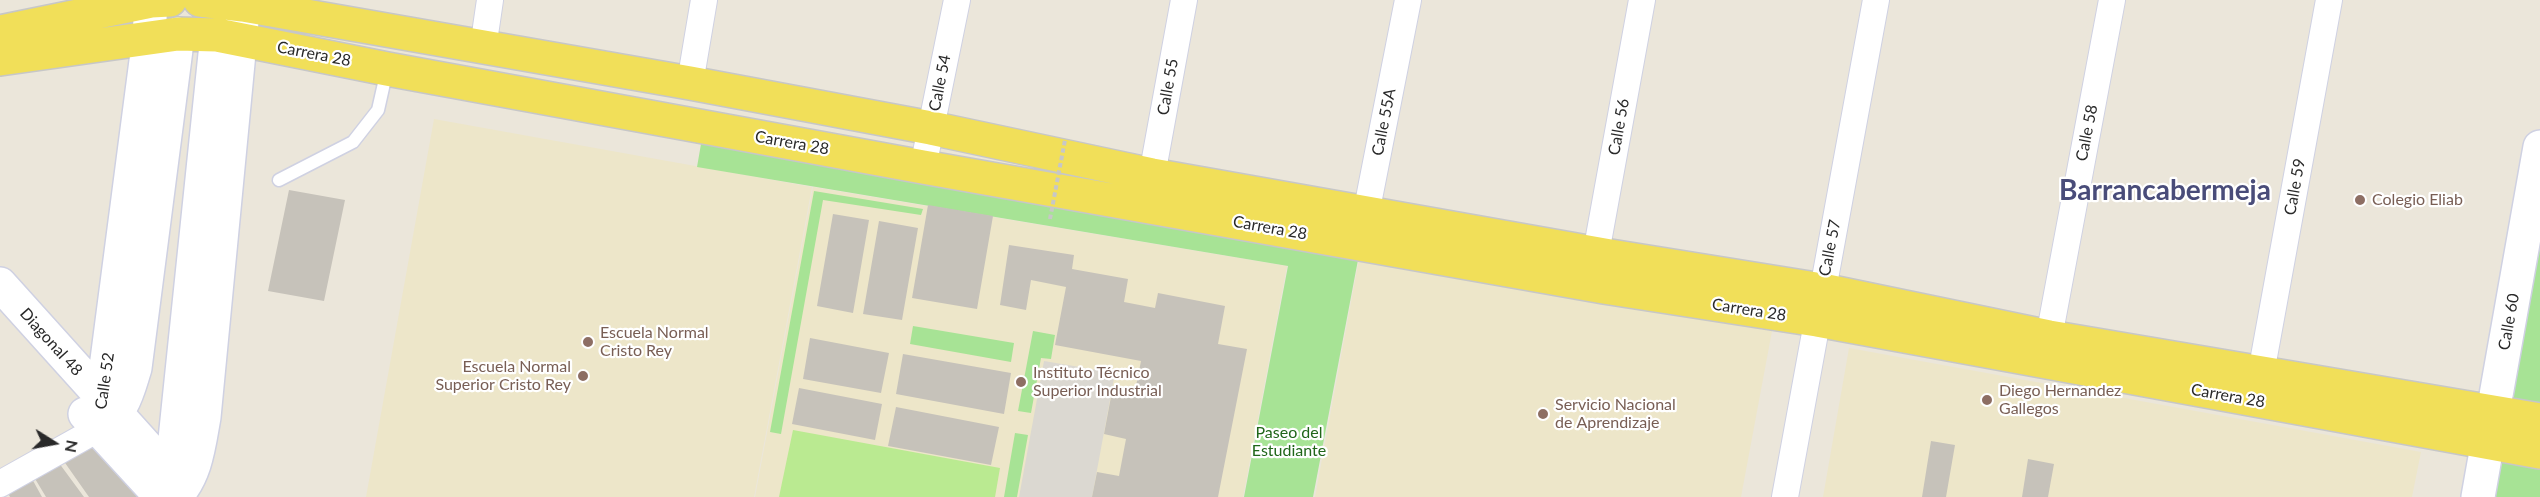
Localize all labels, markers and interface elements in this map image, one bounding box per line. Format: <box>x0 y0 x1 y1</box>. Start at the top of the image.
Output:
street label: Carrera 28 <box>275 37 353 71</box>
street label: Calle 54 <box>925 53 955 113</box>
street label: Calle 55 <box>1154 57 1182 117</box>
street label: Calle 55A <box>1368 87 1400 157</box>
street label: Calle 56 <box>1605 97 1633 157</box>
street label: Calle 58 <box>2072 103 2102 163</box>
street label: Carrera 28 <box>754 127 830 159</box>
street label: Calle 59 <box>2281 157 2309 217</box>
district label: Barrancabermeja <box>2059 174 2271 208</box>
place label: Colegio Eliab <box>2372 190 2463 210</box>
marker: Colegio Eliab <box>2353 193 2367 207</box>
street label: Carrera 28 <box>1232 212 1308 244</box>
street label: Calle 57 <box>1815 218 1845 278</box>
street label: Calle 60 <box>2495 292 2523 352</box>
street label: Carrera 28 <box>1711 295 1787 325</box>
street label: Diagonal 48 <box>16 304 86 380</box>
place label: Escuela Normal Cristo Rey <box>600 323 709 361</box>
marker: Escuela Normal Cristo Rey <box>581 335 595 349</box>
street label: Calle 52 <box>92 351 118 411</box>
place label: Escuela Normal Superior Cristo Rey <box>435 357 571 395</box>
place label: Instituto Técnico Superior Industrial <box>1033 363 1162 401</box>
marker: Escuela Normal Superior Cristo Rey <box>576 369 590 383</box>
marker: Instituto Técnico Superior Industrial <box>1014 375 1028 389</box>
street label: Carrera 28 <box>2190 380 2266 412</box>
place label: Diego Hernandez Gallegos <box>1999 381 2121 419</box>
marker: Diego Hernandez Gallegos <box>1980 393 1994 407</box>
place label: Servicio Nacional de Aprendizaje <box>1555 395 1676 433</box>
marker: Servicio Nacional de Aprendizaje <box>1536 407 1550 421</box>
north arrow <box>24 413 84 473</box>
park label: Paseo del Estudiante <box>1252 423 1326 461</box>
text: N <box>62 439 83 454</box>

